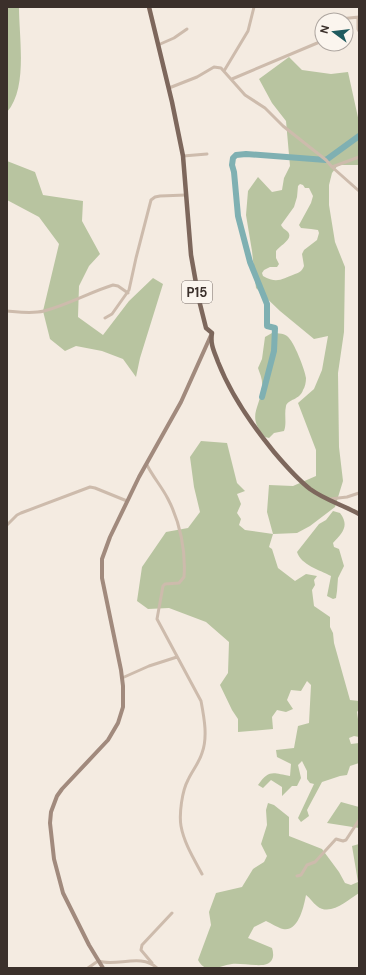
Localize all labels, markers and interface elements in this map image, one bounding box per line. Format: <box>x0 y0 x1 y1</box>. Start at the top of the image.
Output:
north arrow <box>314 12 354 52</box>
text: N <box>317 24 332 35</box>
road number: P15 <box>182 281 212 303</box>

